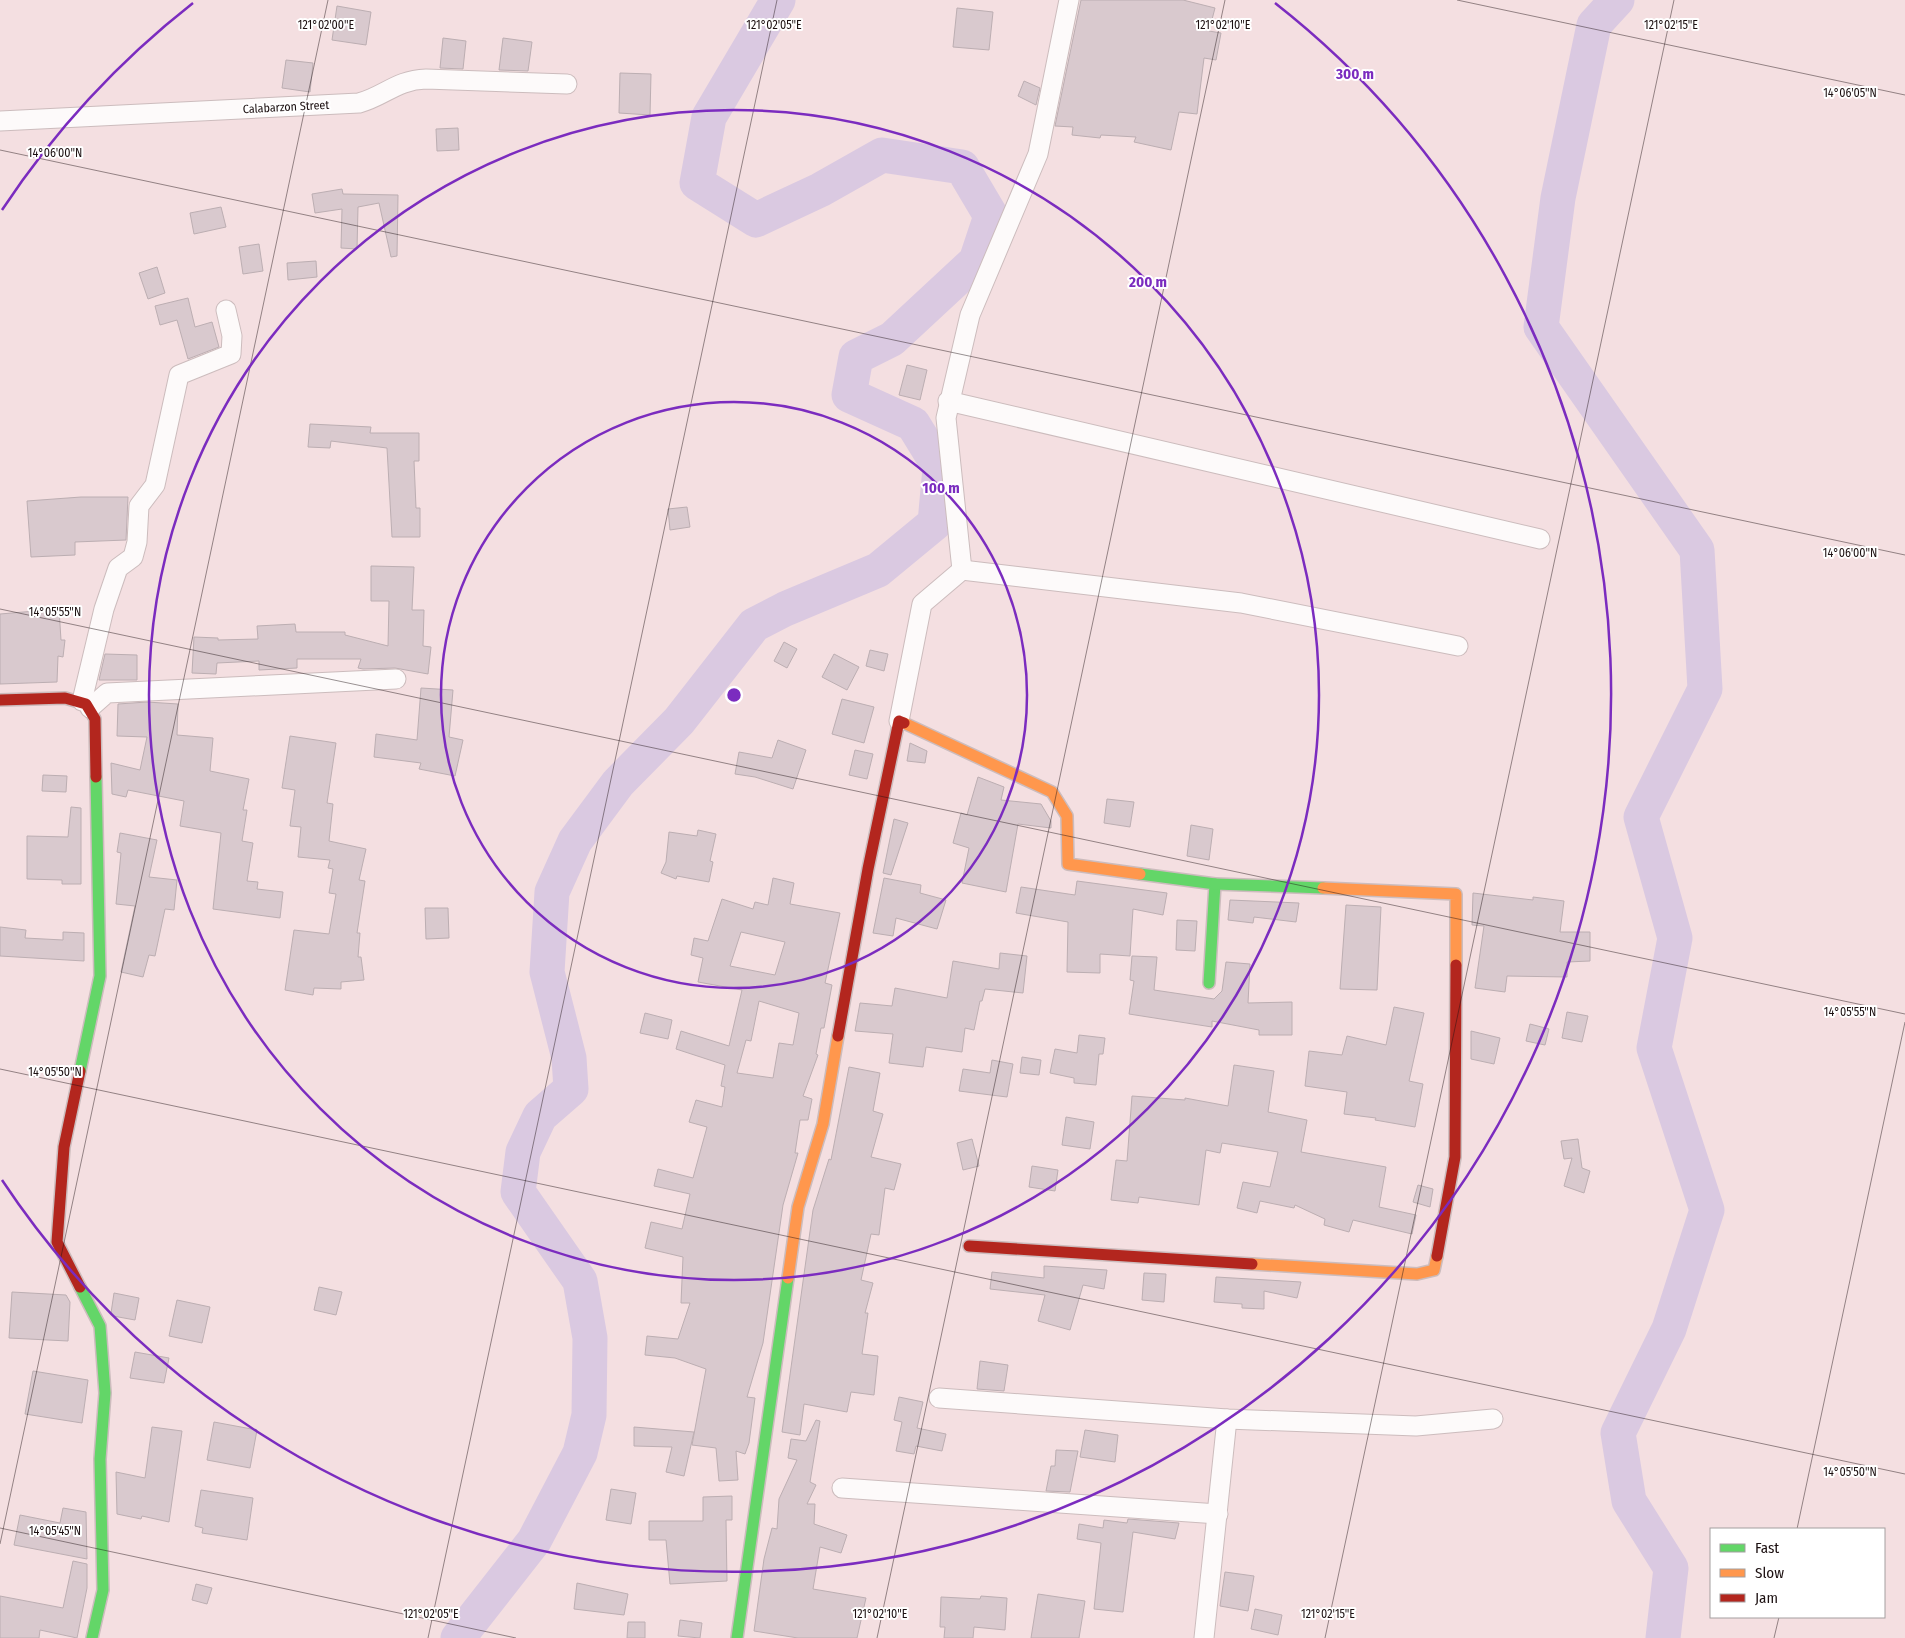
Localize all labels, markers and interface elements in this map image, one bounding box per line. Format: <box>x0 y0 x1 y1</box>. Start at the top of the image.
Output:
text: 121°02'00"E <box>298 18 355 32</box>
text: 121°02'05"E <box>746 18 802 32</box>
text: 121°02'10"E <box>1196 18 1251 32</box>
text: 121°02'15"E <box>1644 18 1698 32</box>
text: 300 m <box>1335 65 1374 83</box>
text: 14°06'05"N <box>1823 86 1877 100</box>
street label: Calabarzon Street <box>242 98 330 116</box>
text: 14°06'00"N <box>28 146 82 160</box>
text: 200 m <box>1128 273 1167 291</box>
text: 100 m <box>922 479 960 497</box>
text: 14°06'00"N <box>1823 546 1877 560</box>
text: 14°05'55"N <box>29 605 81 619</box>
centre of rings <box>725 686 743 704</box>
text: 14°05'55"N <box>1824 1005 1876 1019</box>
text: 14°05'50"N <box>28 1065 82 1079</box>
text: 14°05'50"N <box>1823 1465 1877 1479</box>
text: 14°05'45"N <box>29 1524 81 1538</box>
legend <box>1710 1528 1885 1618</box>
text: Fast <box>1755 1539 1779 1557</box>
text: Slow <box>1755 1564 1784 1582</box>
text: Jam <box>1755 1589 1778 1607</box>
text: 121°02'05"E <box>403 1607 459 1621</box>
text: 121°02'10"E <box>853 1607 908 1621</box>
text: 121°02'15"E <box>1301 1607 1355 1621</box>

